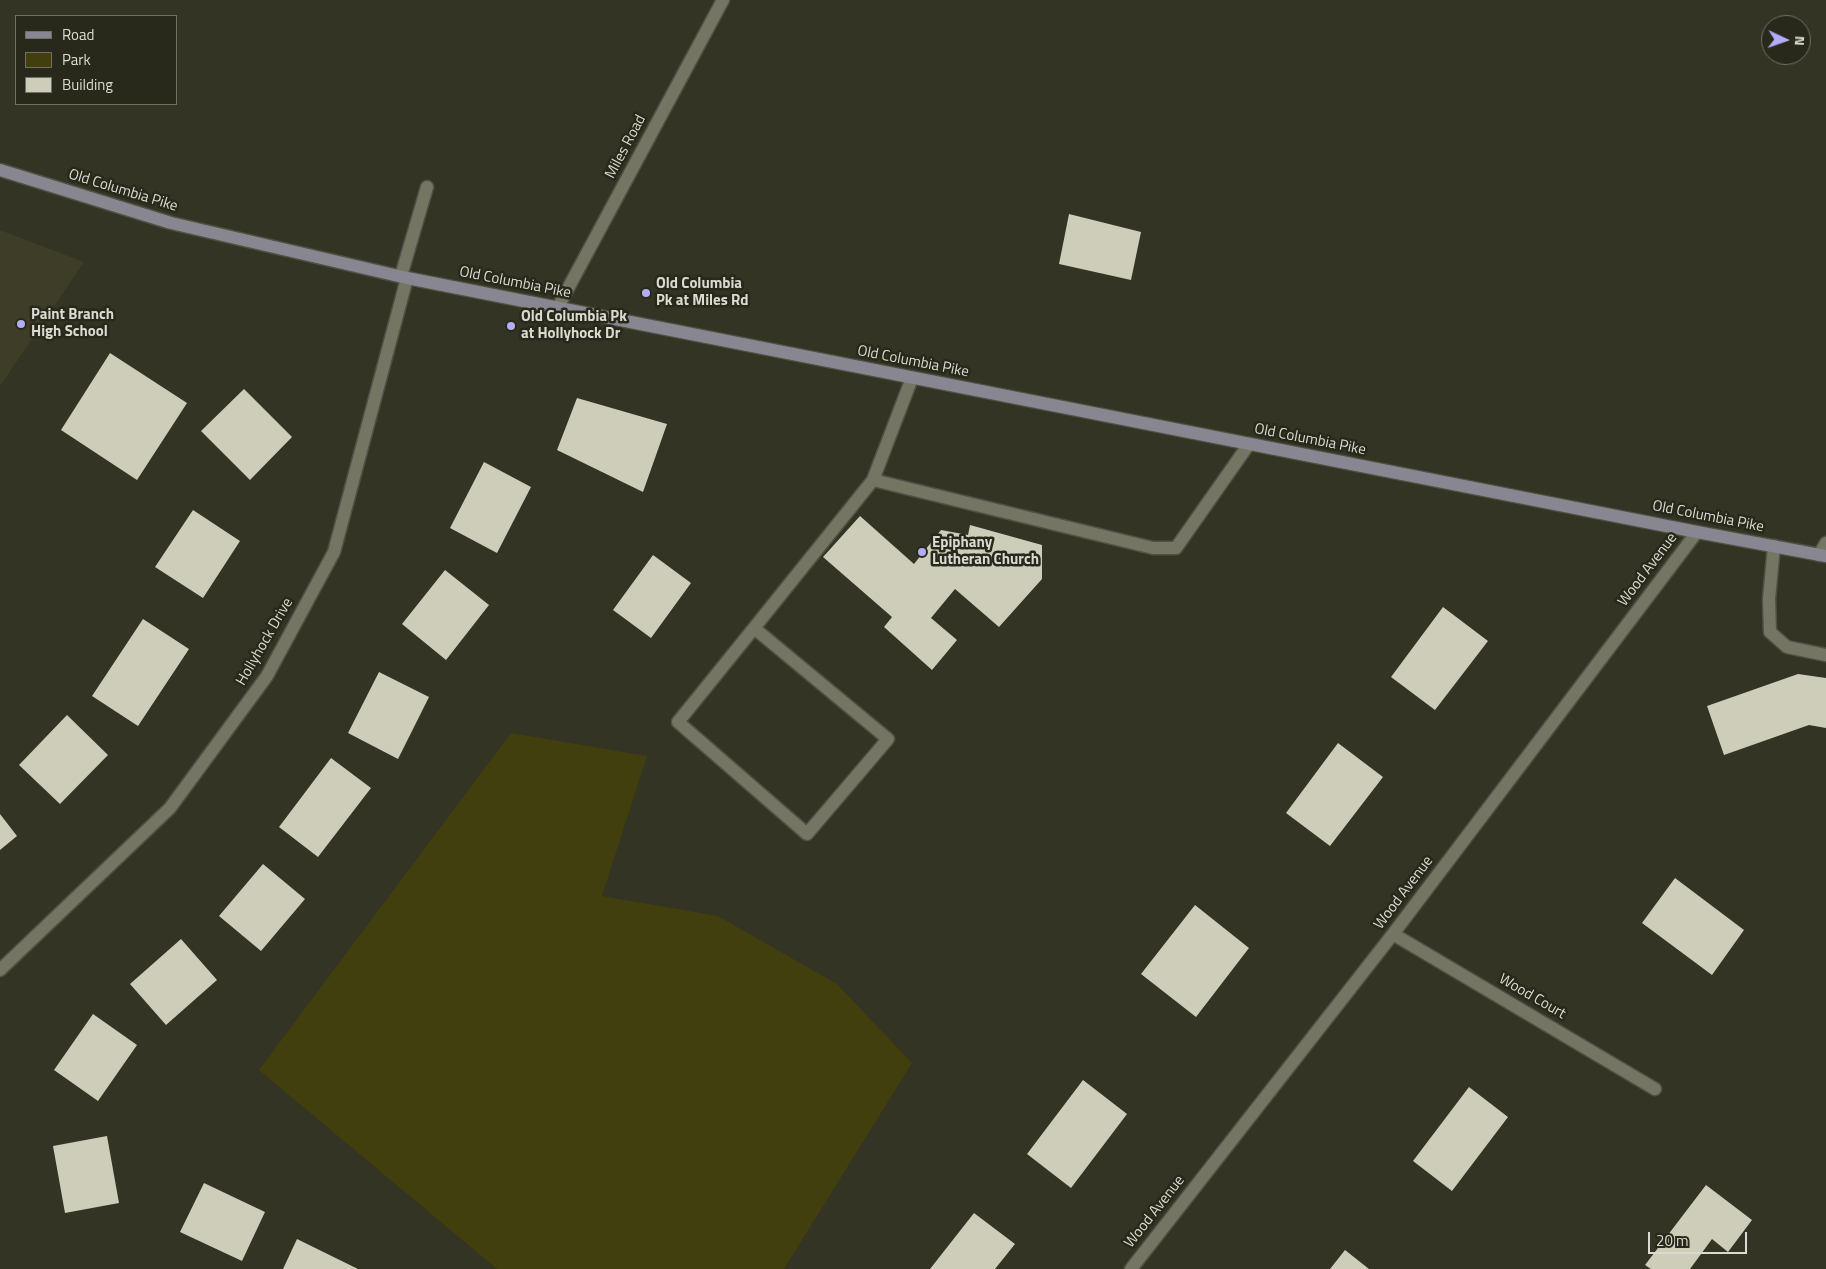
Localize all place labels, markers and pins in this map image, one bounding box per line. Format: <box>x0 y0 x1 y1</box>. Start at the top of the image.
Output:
place label: Old Columbia Pk at Miles Rd <box>656 275 749 310</box>
marker: Old Columbia Pk at Miles Rd <box>640 287 652 299</box>
place label: Paint Branch High School <box>31 306 114 341</box>
place label: Old Columbia Pk at Hollyhock Dr <box>521 308 627 343</box>
marker: Paint Branch High School <box>15 318 27 330</box>
marker: Old Columbia Pk at Hollyhock Dr <box>505 320 517 332</box>
place label: Epiphany Lutheran Church <box>932 534 1039 569</box>
marker: Epiphany Lutheran Church <box>916 546 928 558</box>

